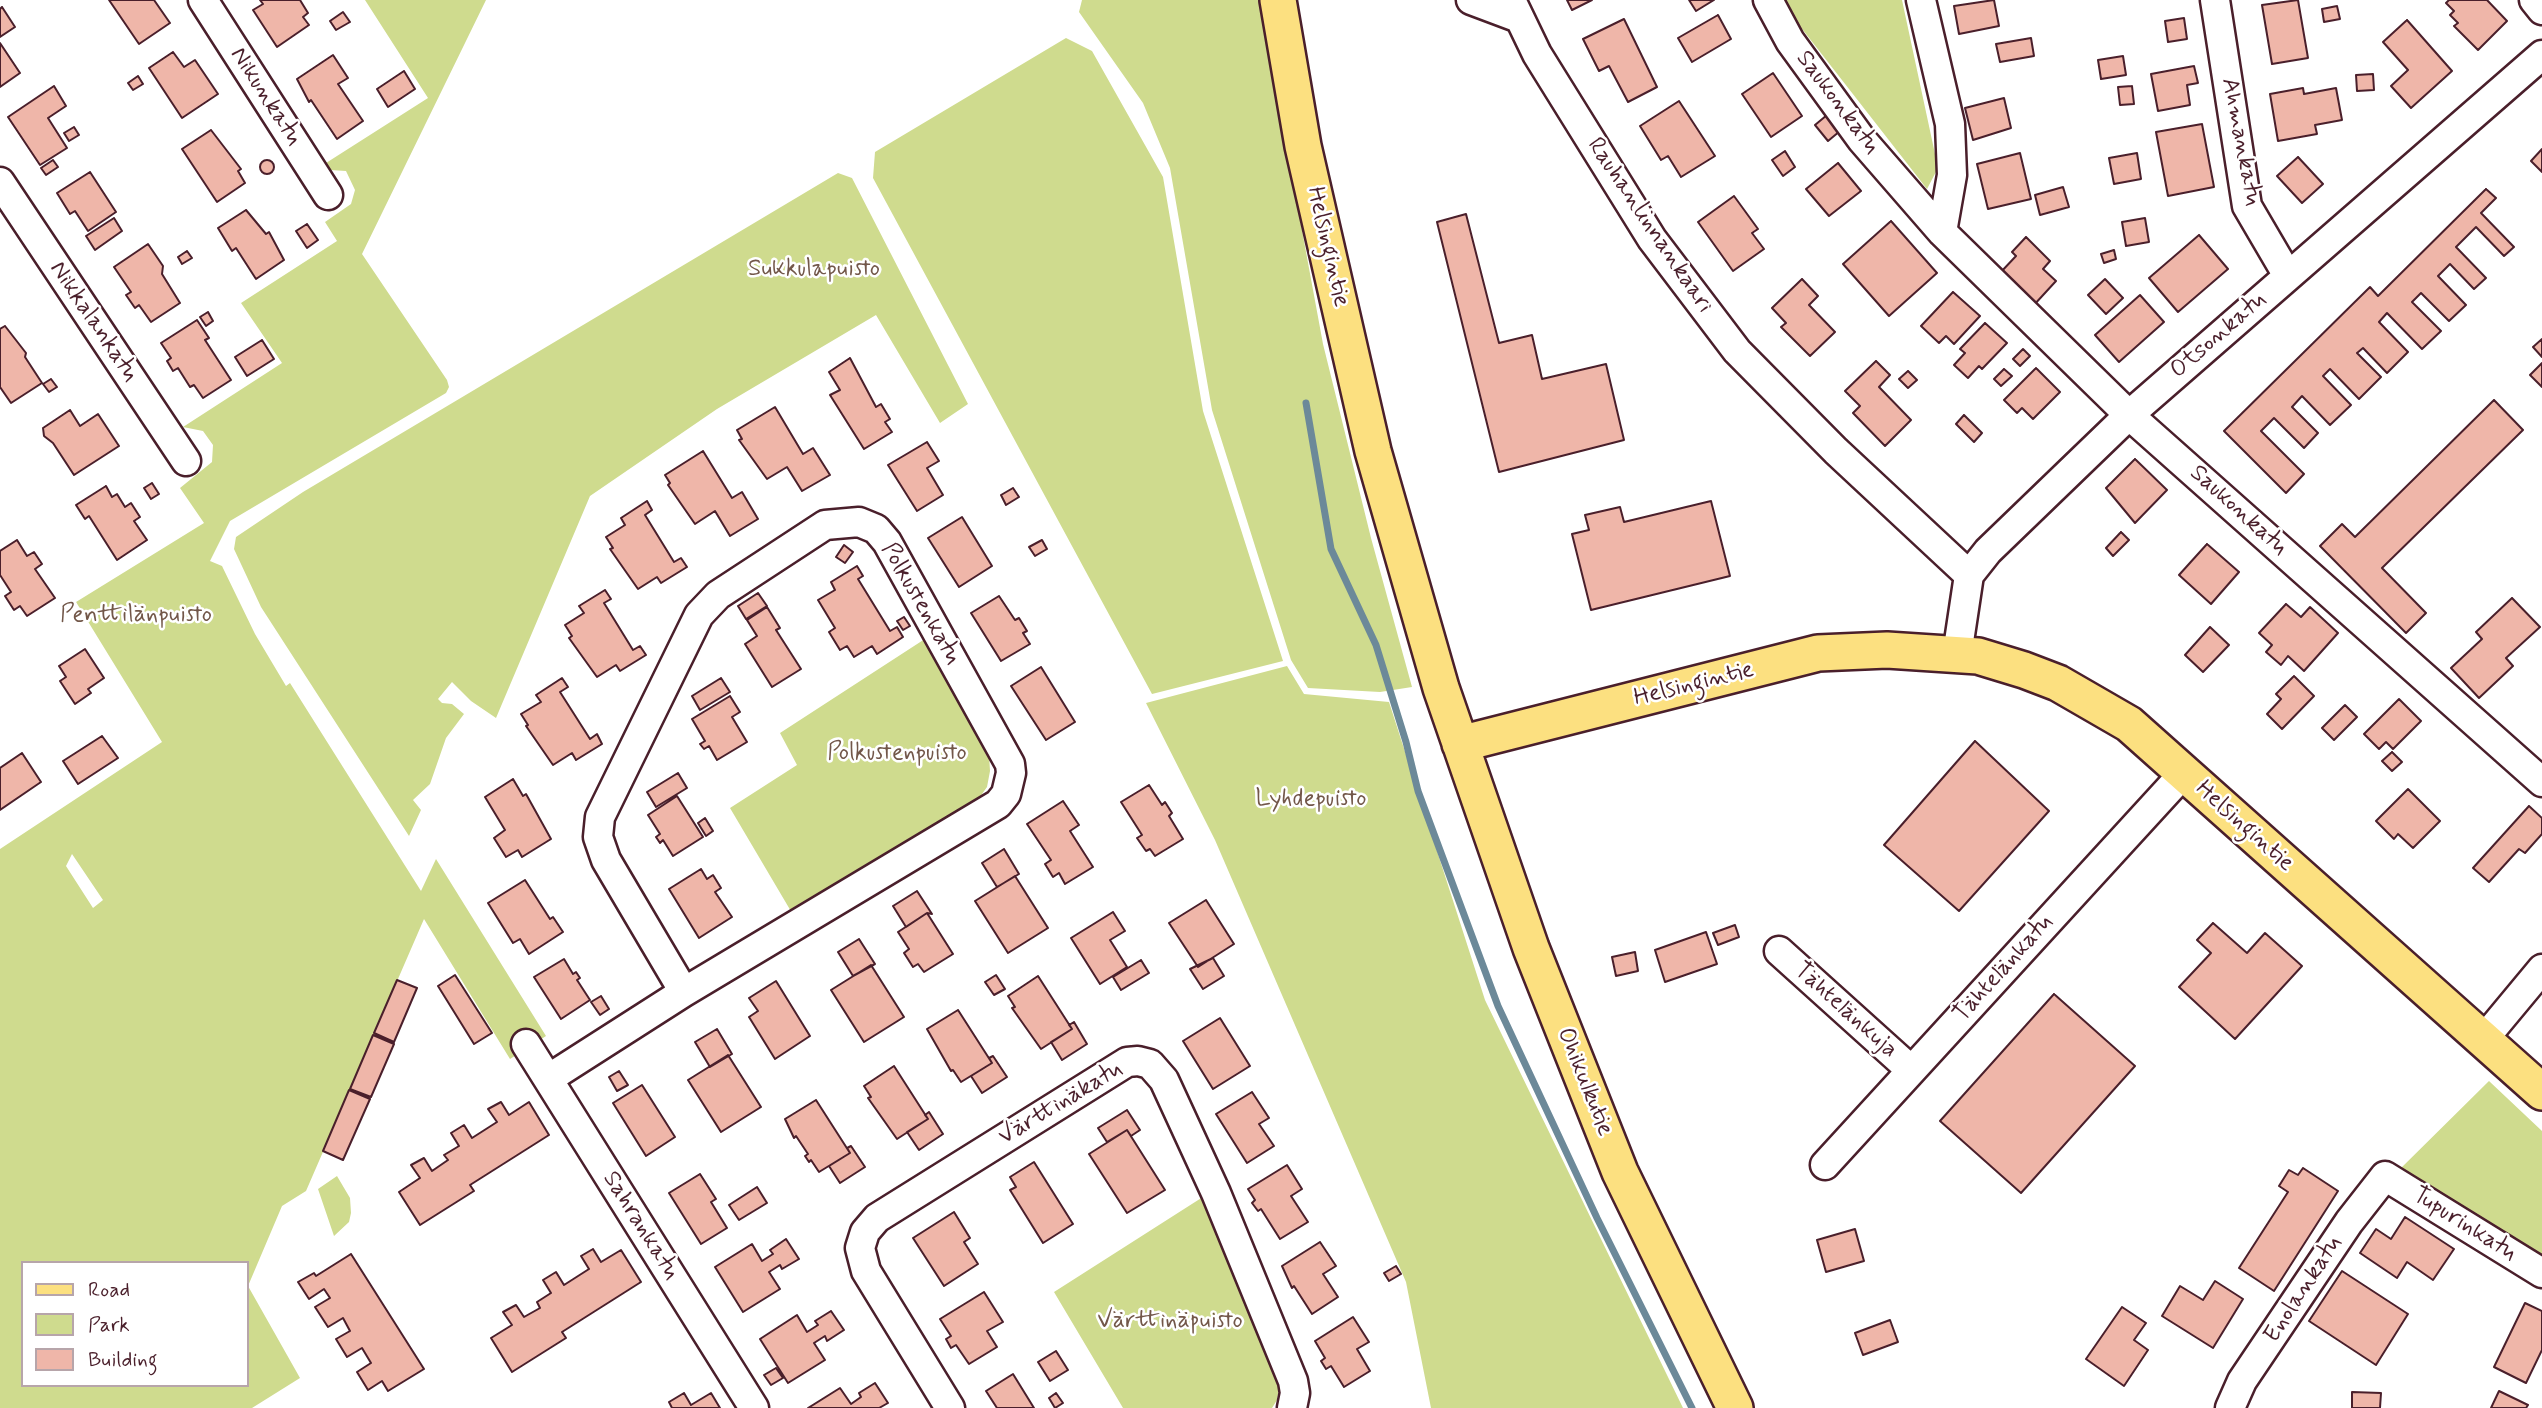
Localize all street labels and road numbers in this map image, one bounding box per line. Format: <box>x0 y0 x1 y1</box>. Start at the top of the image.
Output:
street label: Nikunkatu <box>223 42 307 152</box>
street label: Saukonkatu <box>1789 46 1885 160</box>
street label: Ahmankatu <box>2213 76 2267 208</box>
street label: Rauhanlinnankaari <box>1580 133 1718 319</box>
street label: Helsingintie <box>1299 184 1355 310</box>
street label: Nikkalankatu <box>42 256 144 388</box>
street label: Otsonkatu <box>2165 287 2273 385</box>
street label: Saukonkatu <box>2183 460 2293 562</box>
street label: Polkustenkatu <box>874 538 966 670</box>
street label: Helsingintie <box>1631 656 1757 714</box>
street label: Helsingintie <box>2189 775 2299 879</box>
street label: Tähtelänkatu <box>1948 909 2060 1029</box>
street label: Tähtelänkuja <box>1787 957 1903 1065</box>
street label: Ohikulkutie <box>1549 1024 1619 1140</box>
street label: Värttinäkatu <box>994 1056 1128 1152</box>
street label: Sahrankatu <box>595 1166 685 1286</box>
street label: Tupurinkatu <box>2406 1182 2522 1268</box>
street label: Enolankatu <box>2259 1231 2349 1349</box>

